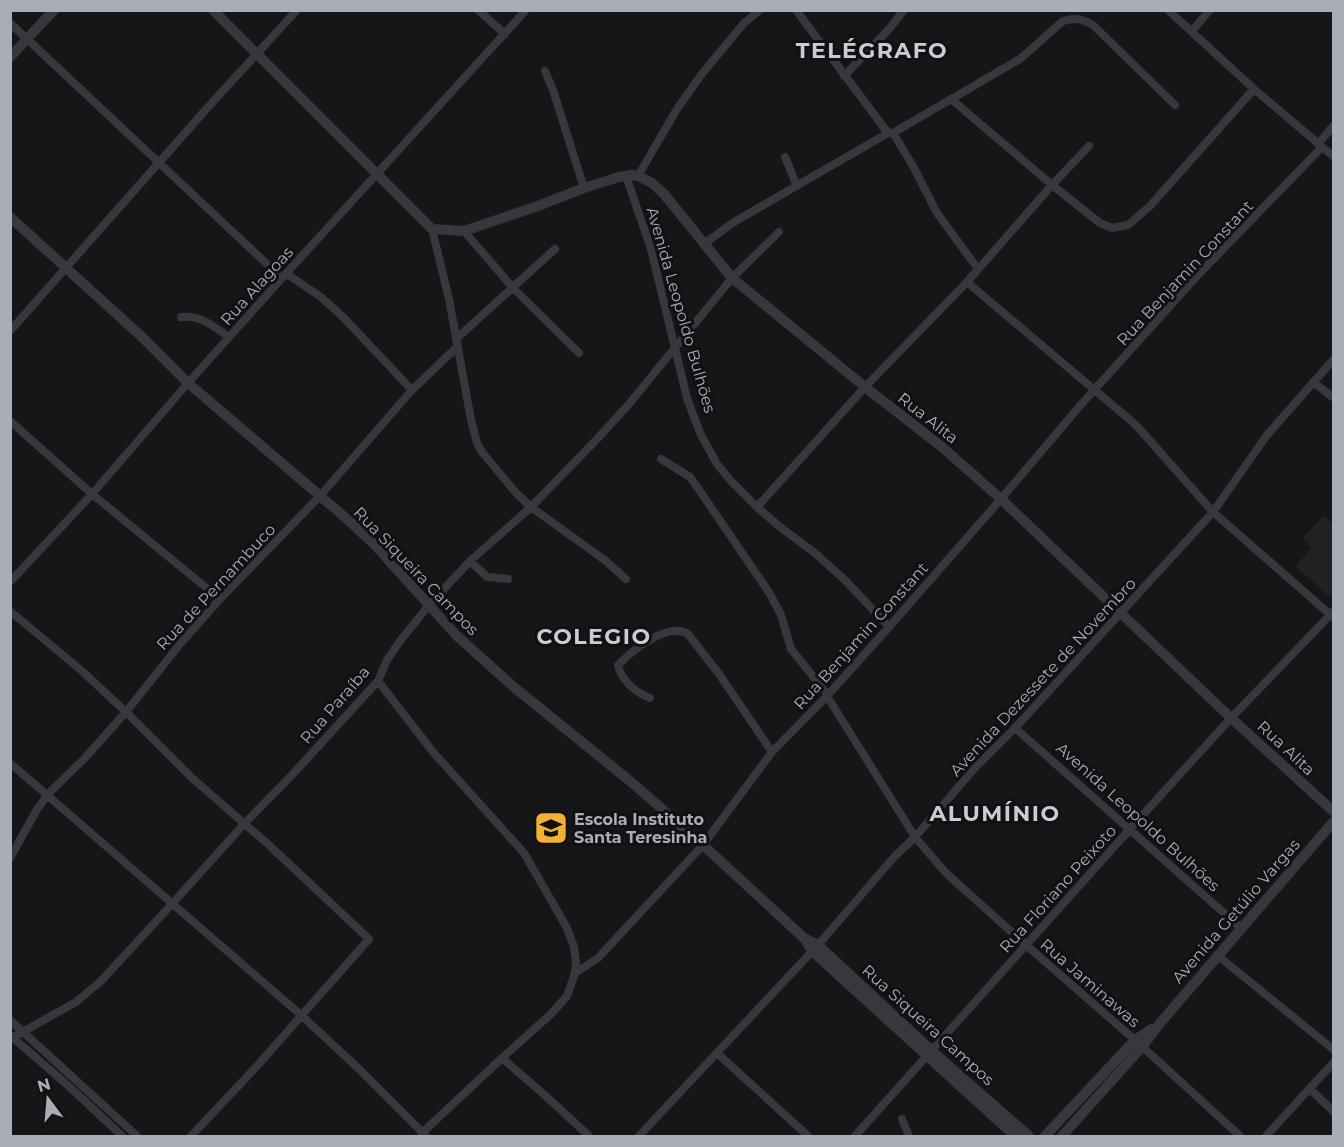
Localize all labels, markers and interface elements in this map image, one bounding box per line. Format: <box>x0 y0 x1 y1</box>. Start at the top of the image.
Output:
district label: TELÉGRAFO <box>796 37 948 64</box>
street label: Rua Benjamin Constant <box>1113 196 1257 349</box>
street label: Avenida Leopoldo Bulhões <box>642 205 720 415</box>
street label: Rua Alagoas <box>217 243 297 329</box>
street label: Rua Alita <box>894 388 962 448</box>
street label: Rua Siqueira Campos <box>350 503 482 639</box>
street label: Rua de Pernambuco <box>153 520 279 654</box>
street label: Rua Benjamin Constant <box>790 558 932 713</box>
street label: Avenida Dezessete de Novembro <box>946 574 1140 780</box>
district label: COLEGIO <box>536 623 652 650</box>
street label: Rua Paraíba <box>296 662 374 748</box>
street label: Rua Alita <box>1253 717 1319 779</box>
street label: Avenida Leopoldo Bulhões <box>1052 739 1224 896</box>
district label: ALUMÍNIO <box>928 800 1061 827</box>
school or university icon: Escola Instituto Santa Teresinha <box>533 810 569 846</box>
place label: Escola Instituto Santa Teresinha <box>574 810 707 847</box>
street label: Rua Floriano Peixoto <box>996 821 1120 957</box>
street label: Avenida Getúlio Vargas <box>1168 835 1304 987</box>
street label: Rua Jaminawas <box>1036 935 1144 1032</box>
street label: Rua Siqueira Campos <box>858 961 998 1090</box>
north arrow <box>18 1069 78 1129</box>
text: N <box>35 1074 53 1096</box>

